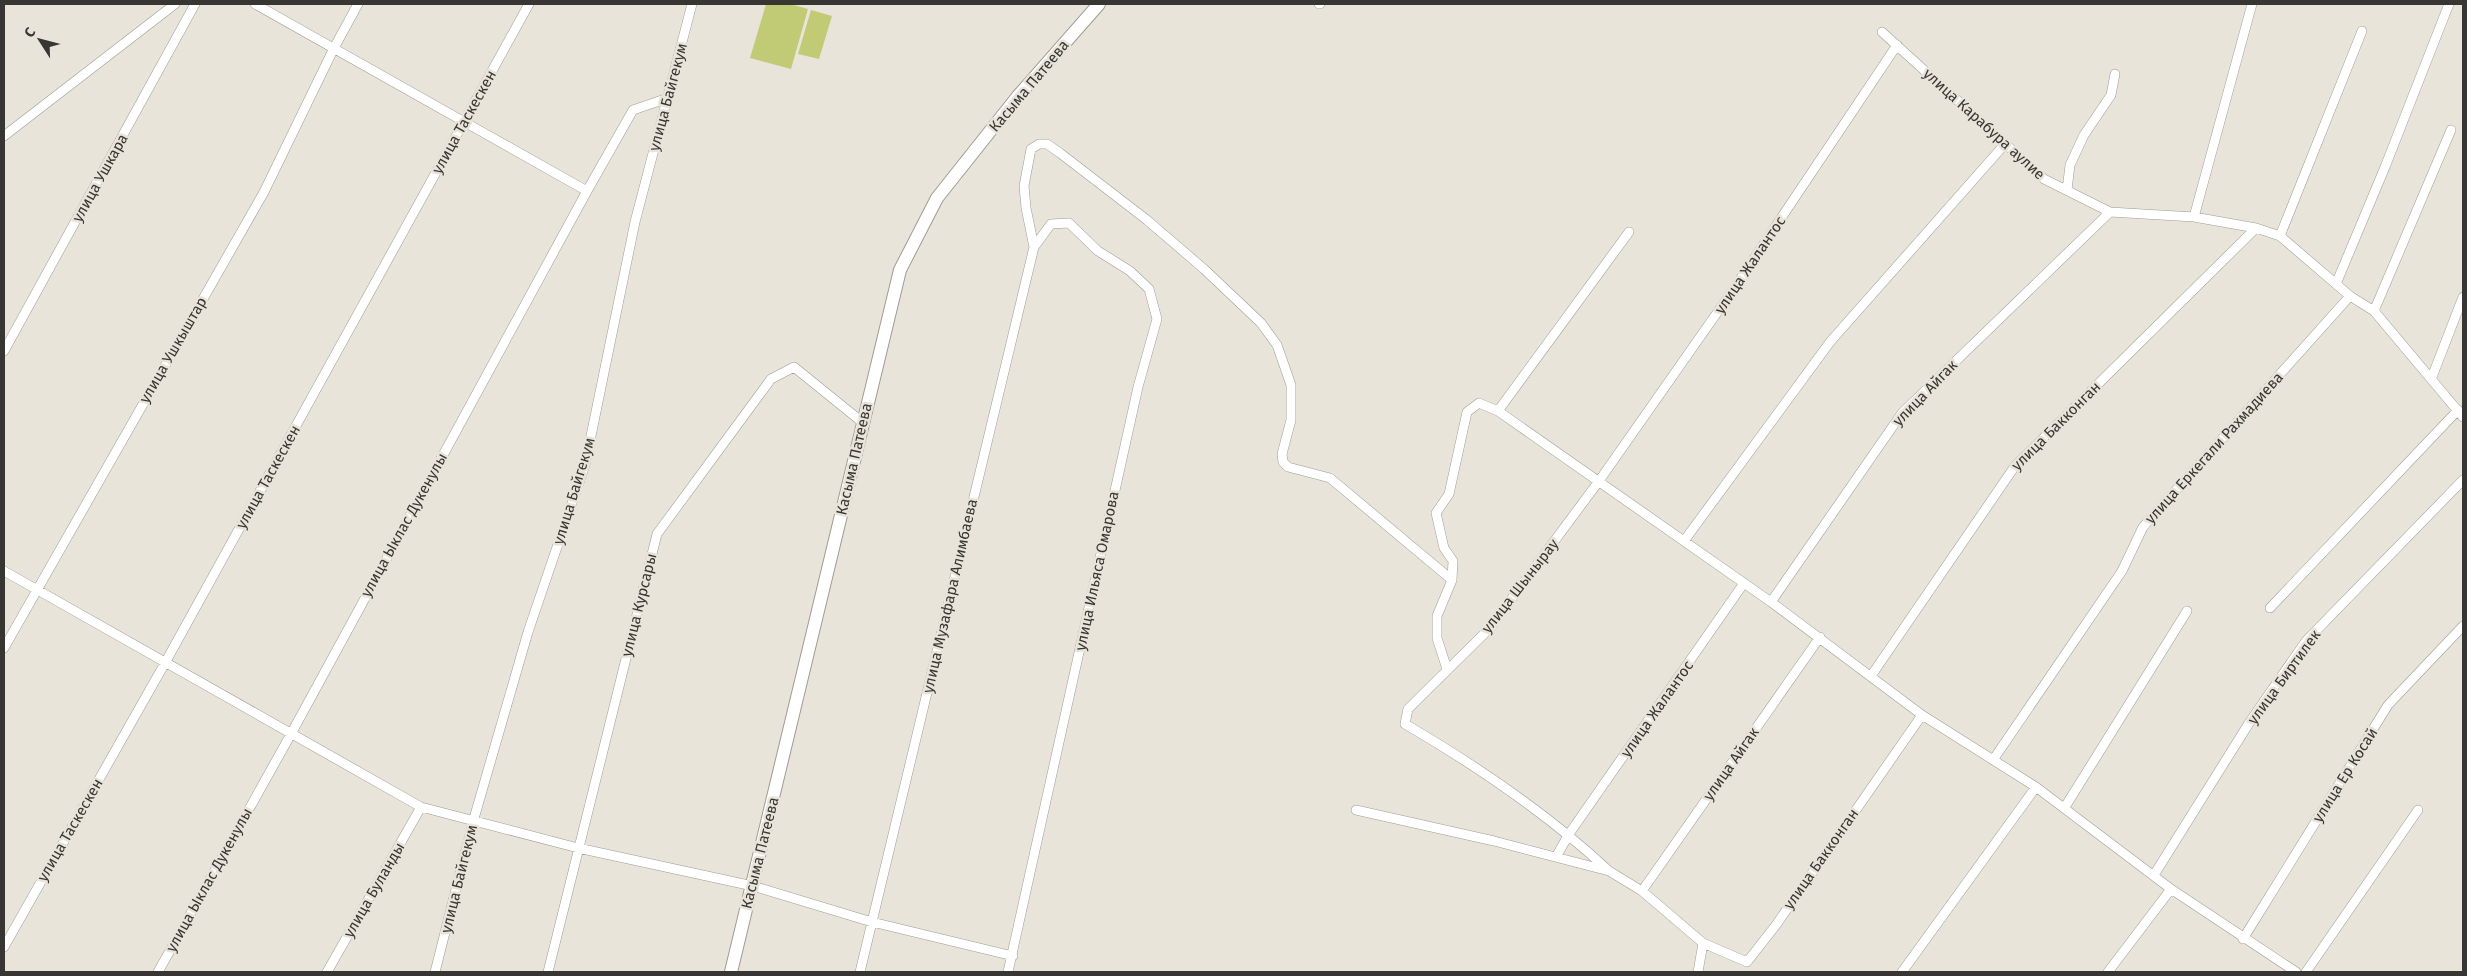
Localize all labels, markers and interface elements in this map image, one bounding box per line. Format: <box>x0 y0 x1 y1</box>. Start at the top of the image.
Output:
north arrow <box>15 15 65 65</box>
text: С <box>21 24 39 41</box>
street label: Касыма Патеева <box>985 36 1073 136</box>
street label: улица Байгекум <box>645 41 691 153</box>
street label: улица Карабура аулие <box>1919 65 2049 183</box>
street label: улица Таскескен <box>428 67 500 177</box>
street label: улица Ушкара <box>68 131 132 225</box>
street label: улица Жалантос <box>1711 213 1789 317</box>
street label: улица Ушкыштар <box>135 294 211 406</box>
street label: улица Айгак <box>1889 356 1961 430</box>
street label: улица Еркегали Рахмадиева <box>2141 369 2287 527</box>
street label: улица Бакконган <box>2008 378 2104 474</box>
street label: Касыма Патеева <box>832 401 876 517</box>
street label: улица Таскескен <box>232 422 304 532</box>
street label: улица Байгекум <box>549 435 599 547</box>
street label: улица Ыклас Дукенулы <box>357 450 451 600</box>
street label: улица Ильяса Омарова <box>1071 490 1123 652</box>
street label: улица Музафара Алимбаева <box>919 497 981 695</box>
street label: улица Шынырау <box>1478 535 1563 637</box>
street label: улица Курсары <box>617 551 661 659</box>
street label: улица Биртилек <box>2244 626 2324 728</box>
street label: улица Жалантос <box>1617 657 1697 761</box>
street label: улица Айгак <box>1699 724 1763 804</box>
street label: улица Ер Косай <box>2309 724 2381 826</box>
street label: улица Таскескен <box>33 775 107 885</box>
street label: Касыма Патеева <box>737 795 783 911</box>
street label: улица Ыклас Дукенулы <box>162 805 256 955</box>
street label: улица Бакконган <box>1780 805 1862 913</box>
street label: улица Байгекум <box>437 823 481 935</box>
street label: улица Буланды <box>340 839 408 941</box>

